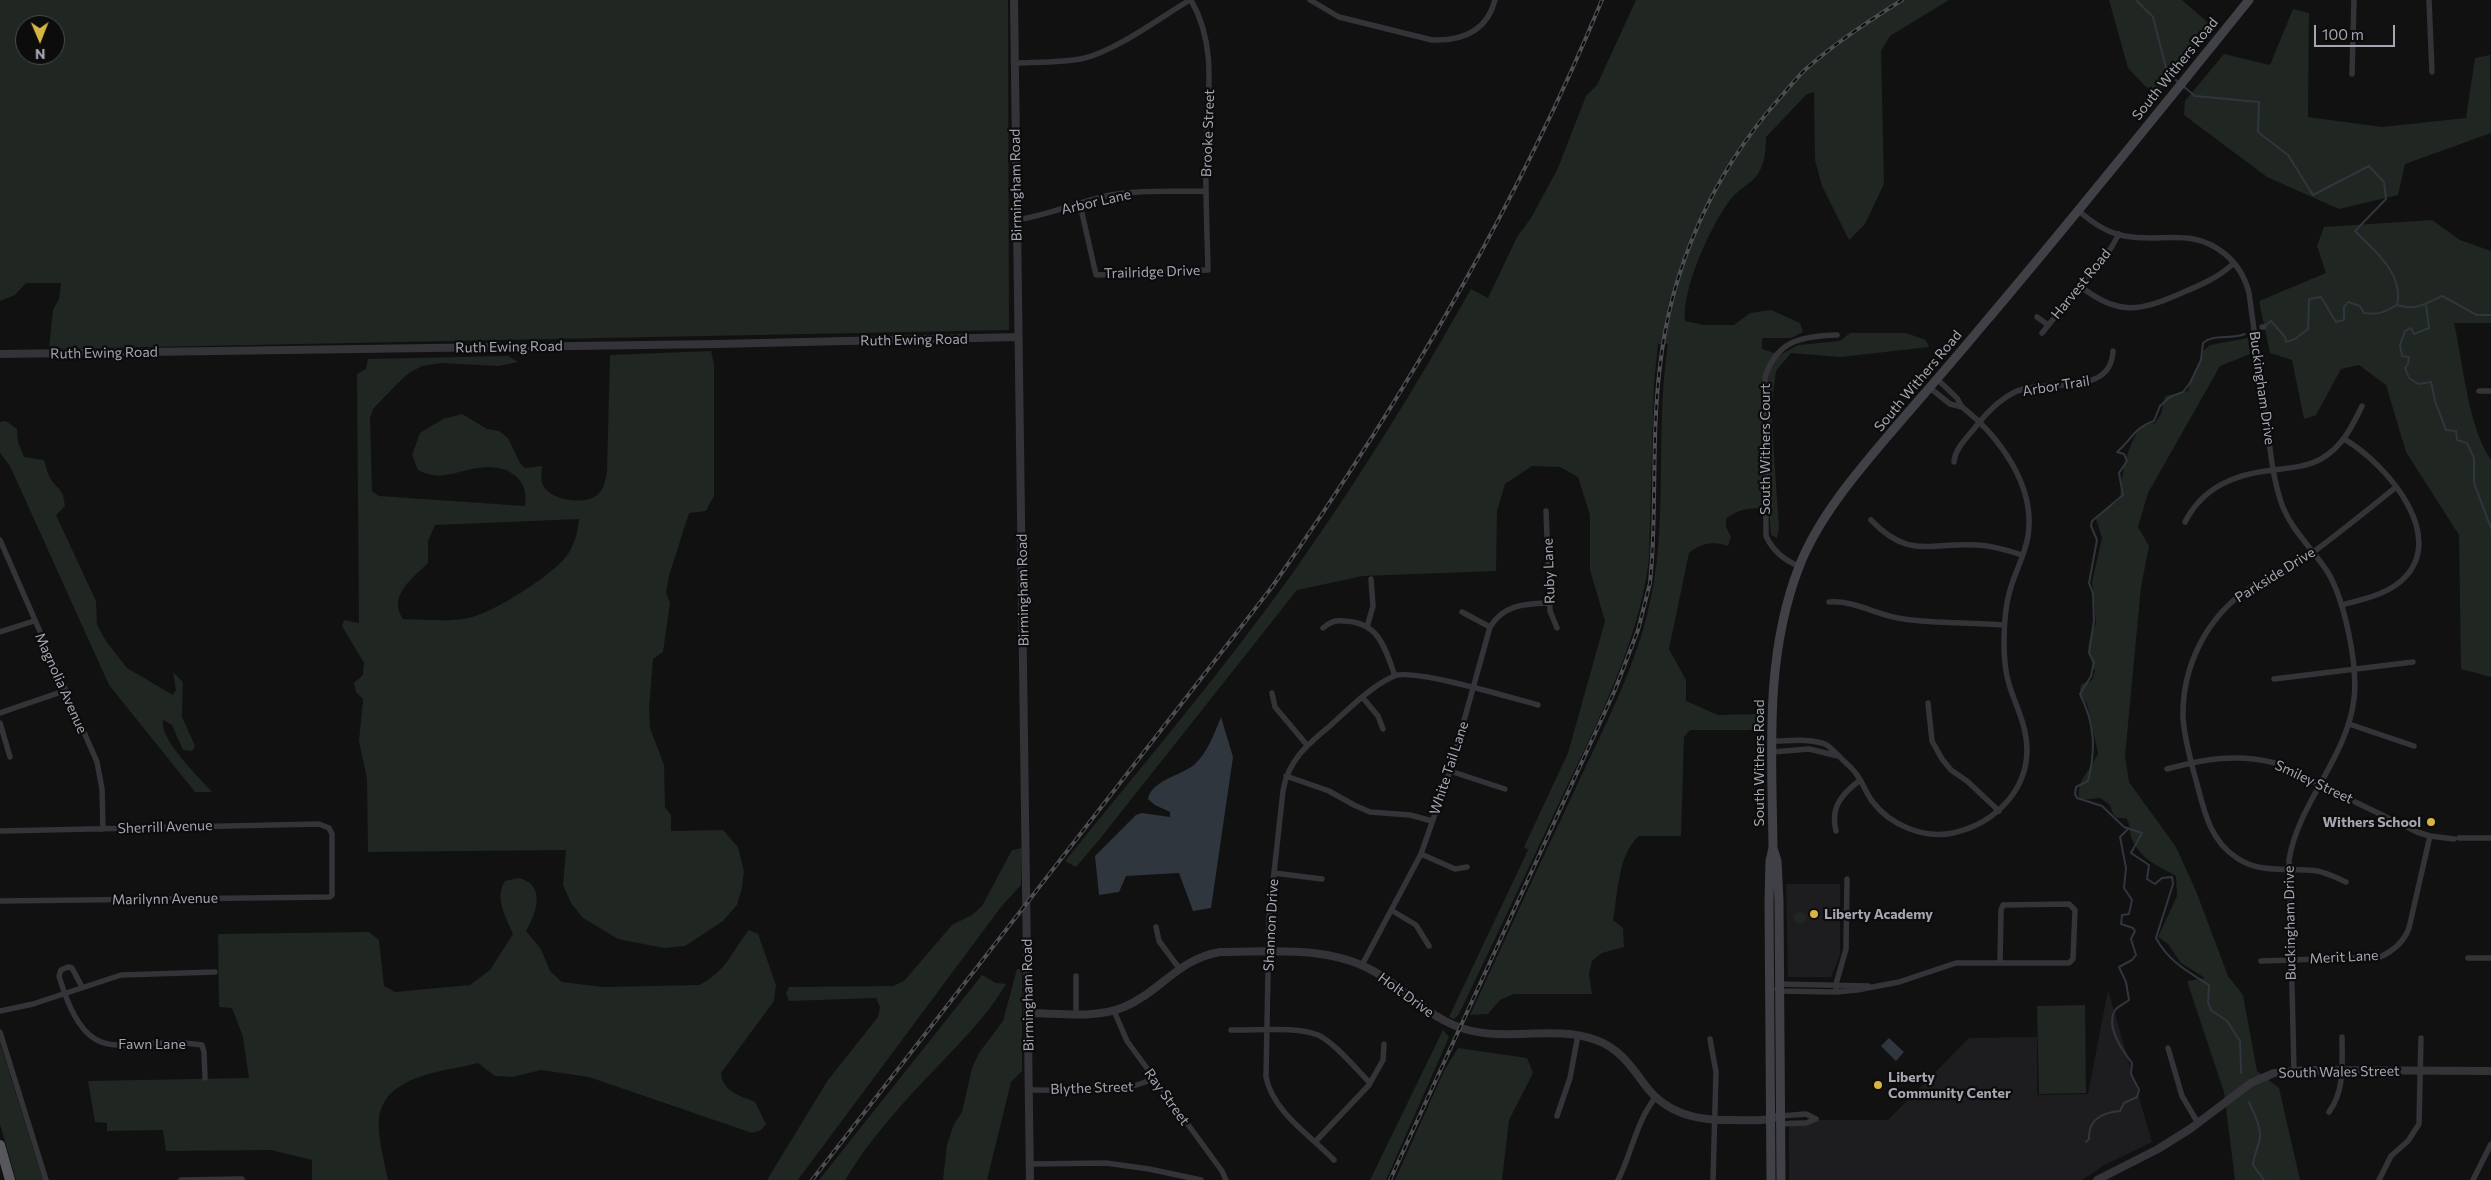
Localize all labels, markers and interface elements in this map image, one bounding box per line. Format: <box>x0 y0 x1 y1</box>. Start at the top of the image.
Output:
street label: South Withers Road <box>2129 14 2221 124</box>
north arrow <box>15 15 65 65</box>
scale bar <box>2316 15 2397 47</box>
text: 100 m <box>2322 25 2364 43</box>
text: N <box>35 46 46 63</box>
street label: Brooke Street <box>1198 89 1218 177</box>
street label: Birmingham Road <box>1007 129 1025 241</box>
street label: Arbor Lane <box>1060 186 1132 218</box>
street label: Harvest Road <box>2048 246 2114 322</box>
street label: Trailridge Drive <box>1104 262 1200 282</box>
street label: South Withers Road <box>1871 327 1965 435</box>
street label: Buckingham Drive <box>2246 330 2278 446</box>
street label: Ruth Ewing Road <box>860 331 968 349</box>
street label: Ruth Ewing Road <box>455 338 563 356</box>
street label: Ruth Ewing Road <box>50 344 158 362</box>
street label: Arbor Trail <box>2021 372 2091 400</box>
street label: South Withers Court <box>1757 383 1773 515</box>
street label: Birmingham Road <box>1014 534 1032 646</box>
street label: Ruby Lane <box>1539 538 1559 604</box>
street label: Parkside Drive <box>2232 544 2318 606</box>
street label: Magnolia Avenue <box>31 630 91 736</box>
street label: South Withers Road <box>1751 700 1767 826</box>
street label: White Tail Lane <box>1426 719 1472 817</box>
street label: Smiley Street <box>2272 757 2356 807</box>
place label: Withers School <box>2322 814 2421 830</box>
marker: Withers School <box>2425 816 2437 828</box>
street label: Sherrill Avenue <box>117 817 213 837</box>
street label: Buckingham Drive <box>2281 866 2299 980</box>
street label: Shannon Drive <box>1260 878 1282 972</box>
street label: Marilynn Avenue <box>112 890 218 908</box>
place label: Liberty Academy <box>1824 906 1933 922</box>
marker: Liberty Academy <box>1808 908 1820 920</box>
street label: Birmingham Road <box>1019 939 1037 1051</box>
street label: Merit Lane <box>2309 947 2379 967</box>
street label: Holt Drive <box>1375 969 1437 1021</box>
street label: Fawn Lane <box>118 1036 186 1052</box>
street label: South Wales Street <box>2278 1063 2400 1081</box>
street label: Ray Street <box>1141 1065 1193 1129</box>
place label: Liberty Community Center <box>1888 1069 2011 1102</box>
street label: Blythe Street <box>1050 1078 1134 1098</box>
marker: Liberty Community Center <box>1872 1079 1884 1091</box>

